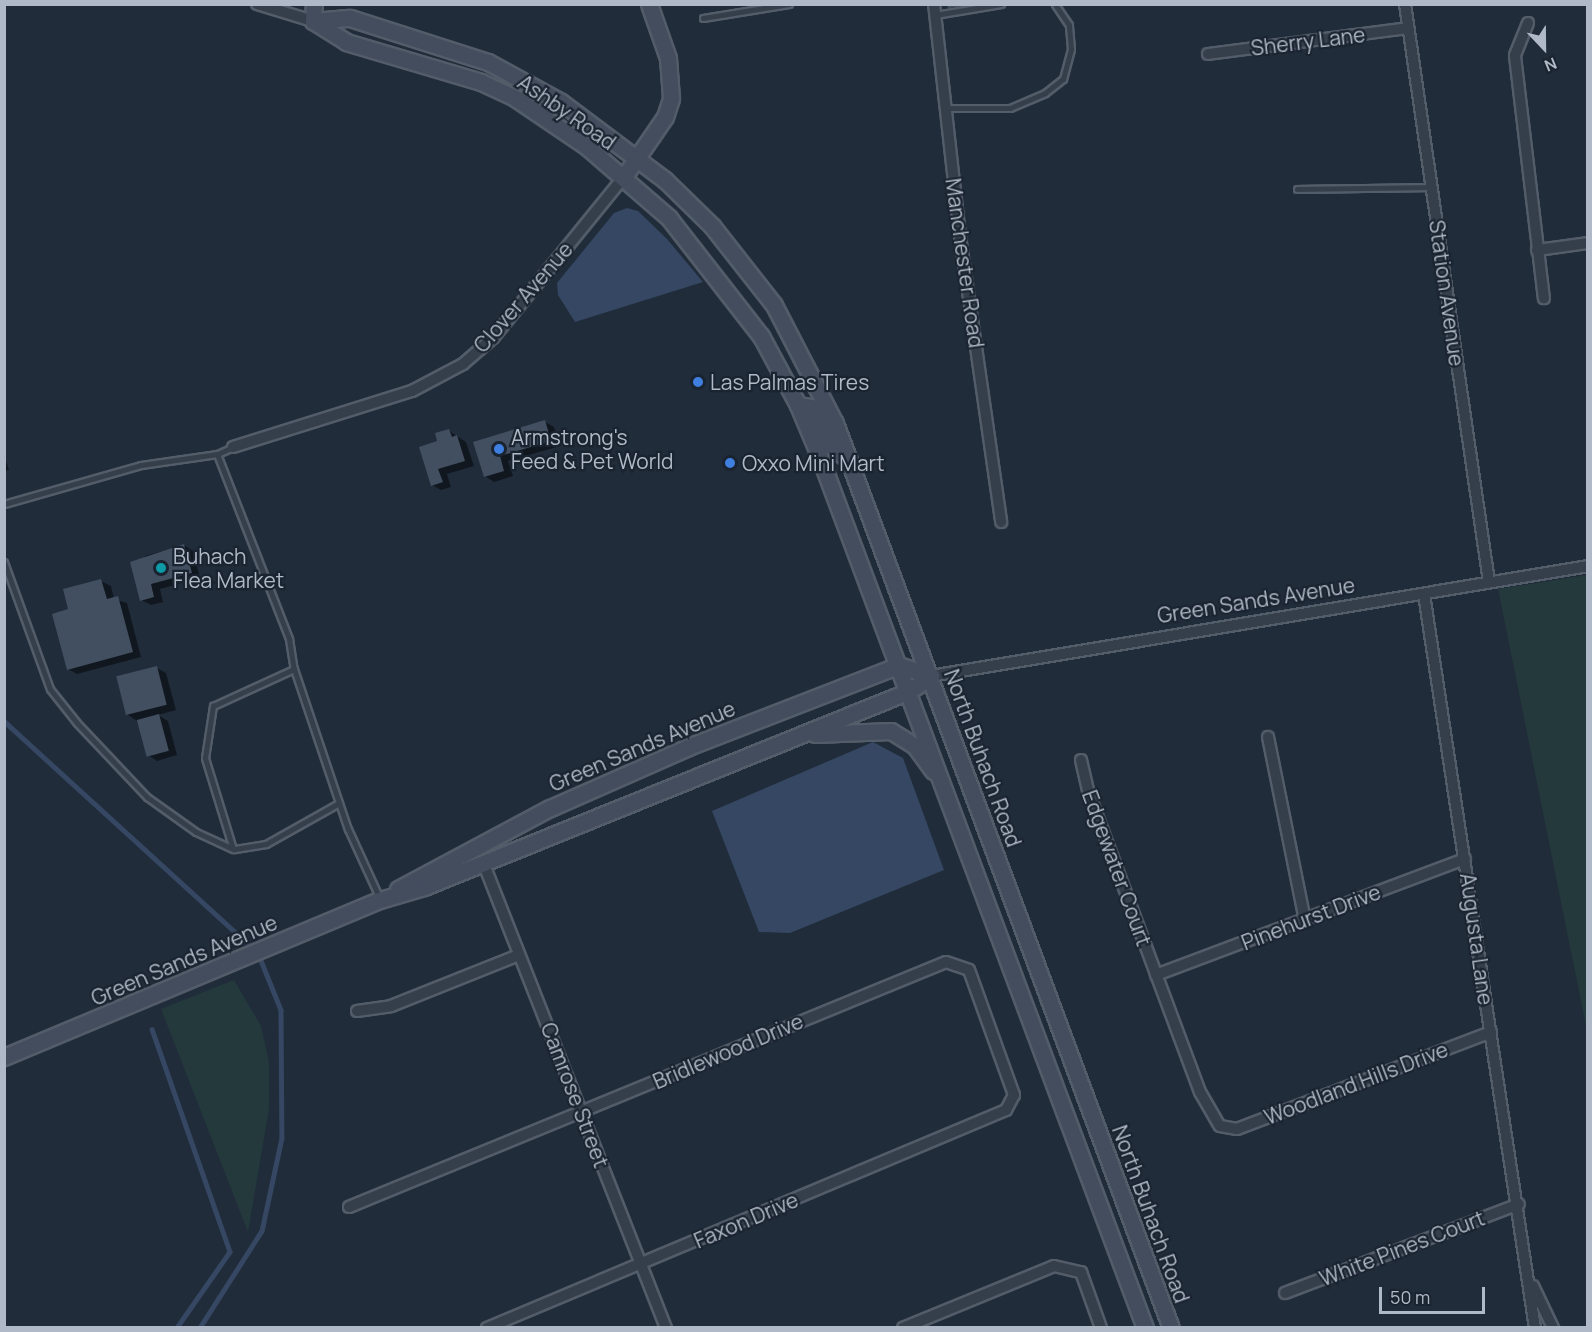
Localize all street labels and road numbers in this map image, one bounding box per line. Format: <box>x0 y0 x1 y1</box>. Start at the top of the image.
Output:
street label: Sherry Lane <box>1249 21 1367 61</box>
street label: Ashby Road <box>513 69 621 155</box>
street label: Manchester Road <box>941 177 989 349</box>
street label: Station Avenue <box>1424 218 1470 368</box>
street label: Clover Avenue <box>468 237 578 357</box>
street label: Green Sands Avenue <box>1155 572 1357 628</box>
street label: North Buhach Road <box>939 666 1027 850</box>
street label: Green Sands Avenue <box>545 695 739 797</box>
street label: Edgewater Court <box>1077 787 1157 949</box>
street label: Augusta Lane <box>1455 871 1499 1007</box>
street label: Pinehurst Drive <box>1238 879 1384 955</box>
street label: Green Sands Avenue <box>87 909 281 1011</box>
street label: Bridlewood Drive <box>649 1008 807 1094</box>
street label: Camrose Street <box>536 1019 614 1171</box>
street label: Woodland Hills Drive <box>1261 1036 1451 1130</box>
street label: North Buhach Road <box>1107 1122 1195 1306</box>
street label: Faxon Drive <box>690 1187 802 1253</box>
street label: White Pines Court <box>1316 1205 1488 1291</box>

